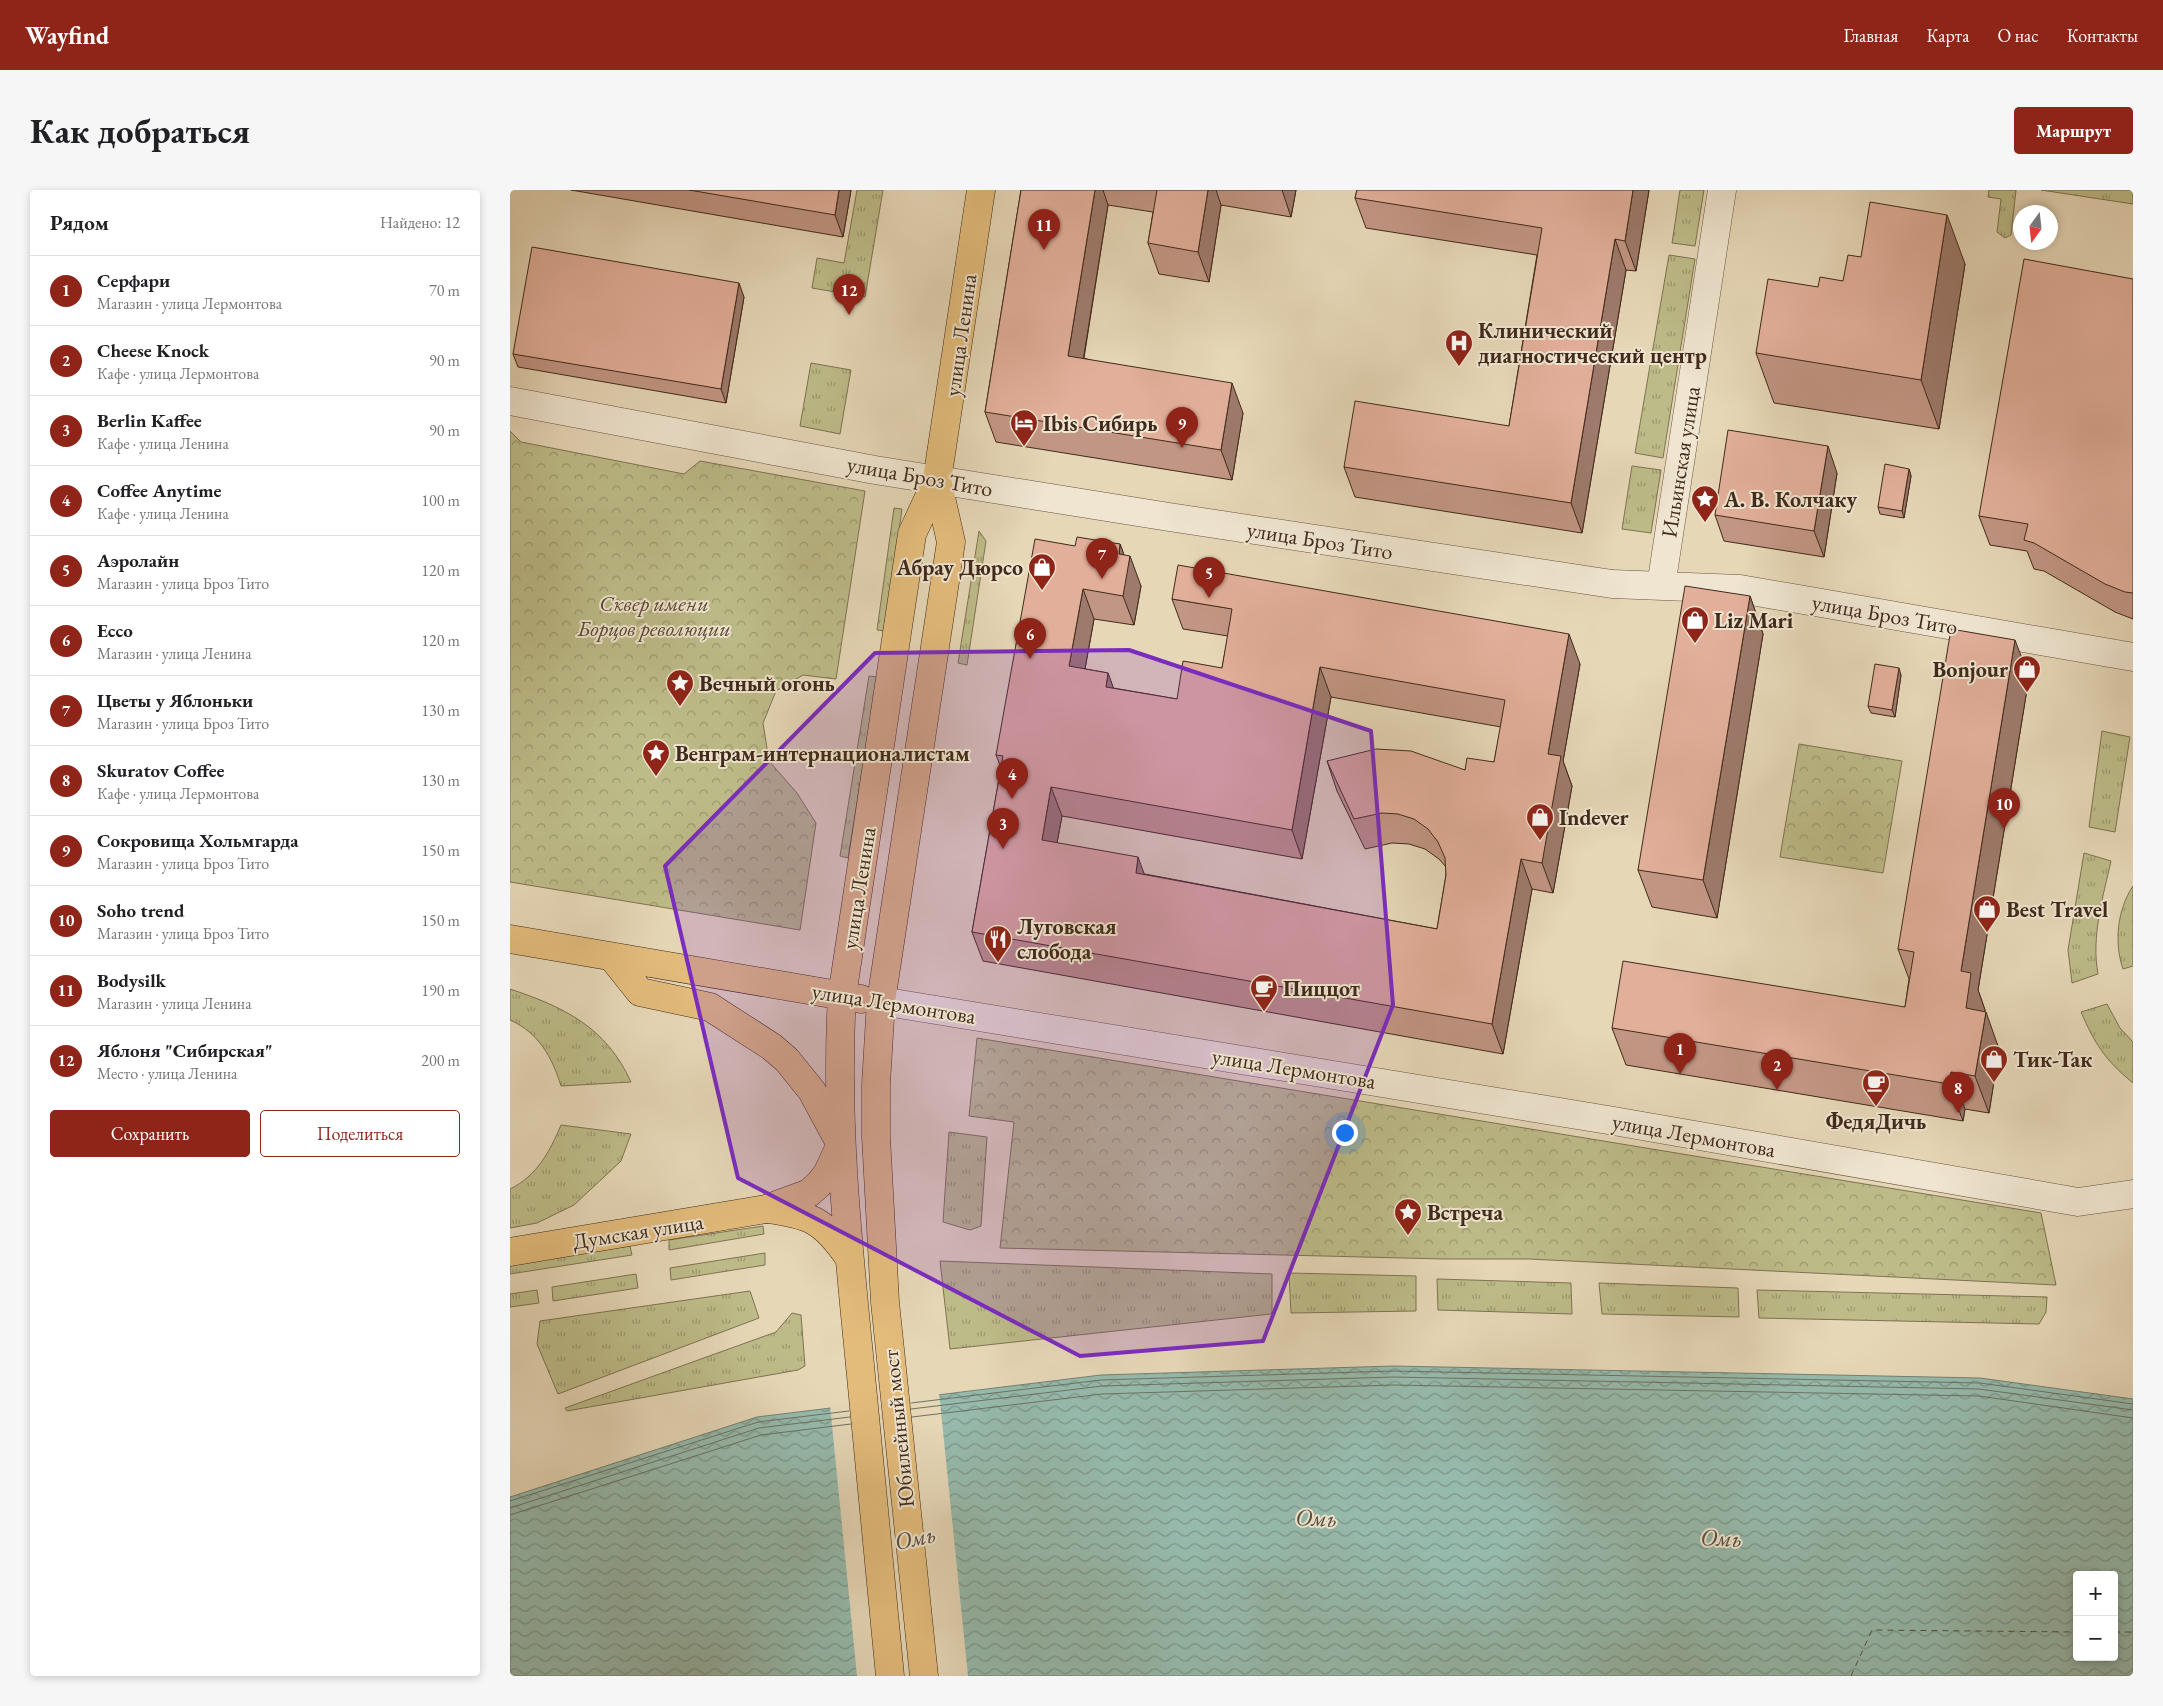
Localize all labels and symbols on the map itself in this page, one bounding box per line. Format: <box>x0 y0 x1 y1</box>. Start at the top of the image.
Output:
north arrow <box>2013 205 2058 250</box>
pin: 11 <box>1028 209 1060 250</box>
street label: улица Ленина <box>938 272 983 398</box>
pin: 12 <box>833 274 865 315</box>
place label: Клинический диагностический центр <box>1478 316 1707 370</box>
hospital icon: Клинический диагностический центр <box>1444 328 1474 367</box>
street label: Ильинская улица <box>1654 384 1707 540</box>
pin: 9 <box>1166 407 1198 448</box>
hotel icon: Ibis Сибирь <box>1009 408 1039 447</box>
place label: Ibis Сибирь <box>1043 409 1157 438</box>
street label: улица Броз Тито <box>845 449 995 504</box>
place icon: А. В. Колчаку <box>1690 484 1720 523</box>
place label: А. В. Колчаку <box>1723 485 1857 514</box>
street label: улица Броз Тито <box>1245 515 1395 566</box>
pin: 7 <box>1086 538 1118 579</box>
shop icon: Абрау Дюрсо <box>1027 552 1057 591</box>
place label: Абрау Дюрсо <box>895 553 1023 582</box>
pin: 5 <box>1193 557 1225 598</box>
street label: улица Броз Тито <box>1810 587 1960 642</box>
park label: Сквер имени Борцов революции <box>576 589 731 643</box>
shop icon: Liz Mari <box>1680 605 1710 644</box>
place label: Liz Mari <box>1714 606 1794 635</box>
pin: 6 <box>1014 618 1046 659</box>
shop icon: Bonjour <box>2012 654 2042 693</box>
place label: Bonjour <box>1933 655 2009 684</box>
place icon: Вечный огонь <box>665 668 695 707</box>
place label: Вечный огонь <box>699 669 835 698</box>
place icon: Венграм-интернационалистам <box>641 738 671 777</box>
place label: Венграм-интернационалистам <box>675 739 970 768</box>
pin: 4 <box>996 758 1028 799</box>
pin: 10 <box>1988 788 2020 829</box>
shop icon: Indever <box>1525 802 1555 841</box>
place label: Indever <box>1559 803 1630 832</box>
pin: 3 <box>987 808 1019 849</box>
street label: улица Ленина <box>835 825 882 951</box>
shop icon: Best Travel <box>1972 894 2002 933</box>
place label: Best Travel <box>2006 895 2108 924</box>
place label: Луговская слобода <box>1017 912 1117 966</box>
restaurant icon: Луговская слобода <box>983 924 1013 963</box>
cafe icon: Пиццот <box>1249 973 1279 1012</box>
place label: Пиццот <box>1283 974 1360 1003</box>
street label: улица Лермонтова <box>810 976 978 1031</box>
pin: 1 <box>1664 1033 1696 1074</box>
street label: улица Лермонтова <box>1210 1041 1378 1096</box>
shop icon: Тик-Так <box>1979 1044 2009 1083</box>
place label: Тик-Так <box>2013 1045 2093 1074</box>
pin: 2 <box>1761 1049 1793 1090</box>
cafe icon: ФедяДичь <box>1861 1068 1891 1107</box>
pin: 8 <box>1942 1072 1974 1113</box>
street label: улица Лермонтова <box>1610 1107 1778 1164</box>
place label: ФедяДичь <box>1826 1107 1926 1136</box>
your location <box>1332 1120 1358 1146</box>
place icon: Встреча <box>1393 1197 1423 1236</box>
place label: Встреча <box>1427 1198 1503 1227</box>
street label: Думская улица <box>571 1207 706 1256</box>
street label: Юбилейный мост <box>876 1348 921 1510</box>
water label: Омь <box>1295 1501 1338 1534</box>
water label: Омь <box>891 1518 938 1557</box>
water label: Омь <box>1700 1521 1743 1554</box>

